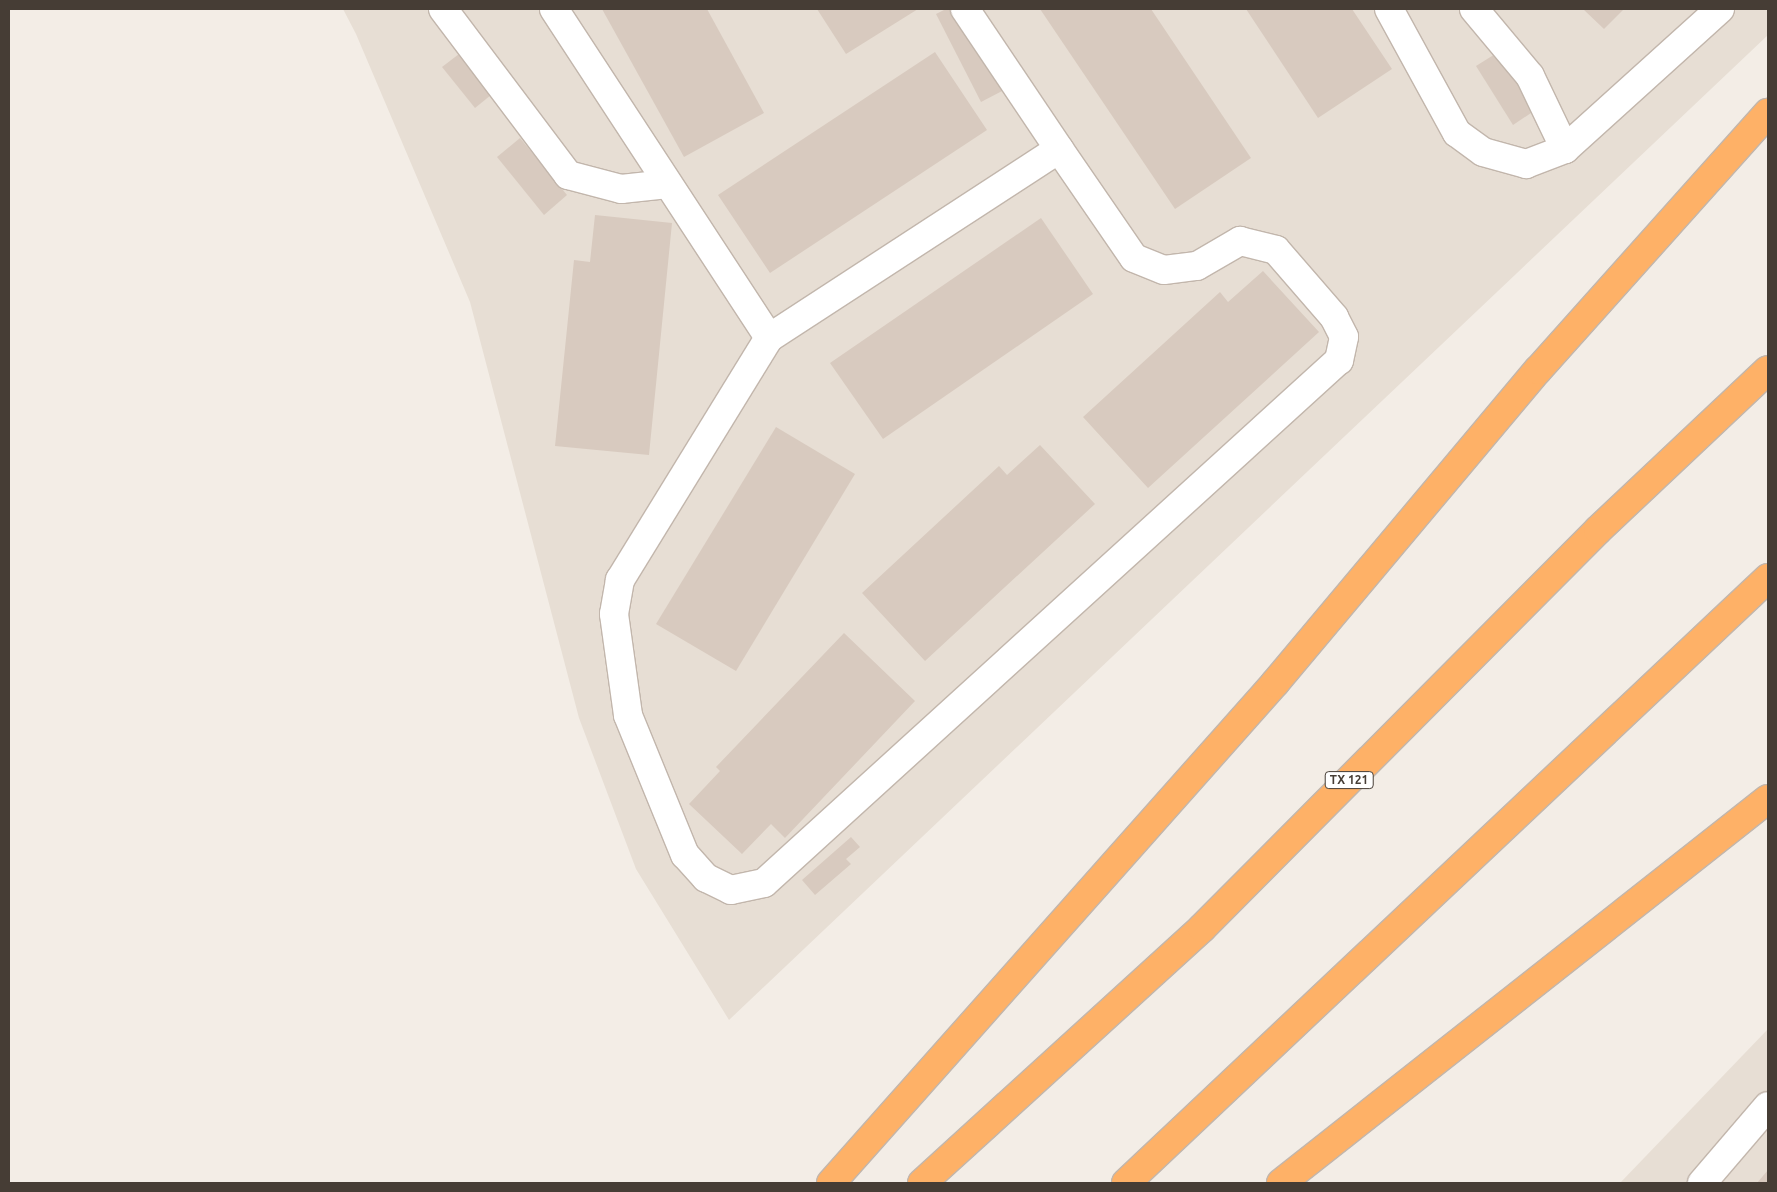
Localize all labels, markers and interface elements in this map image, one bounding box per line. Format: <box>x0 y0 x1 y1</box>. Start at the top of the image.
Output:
road number: TX 121 <box>1324 770 1374 790</box>

